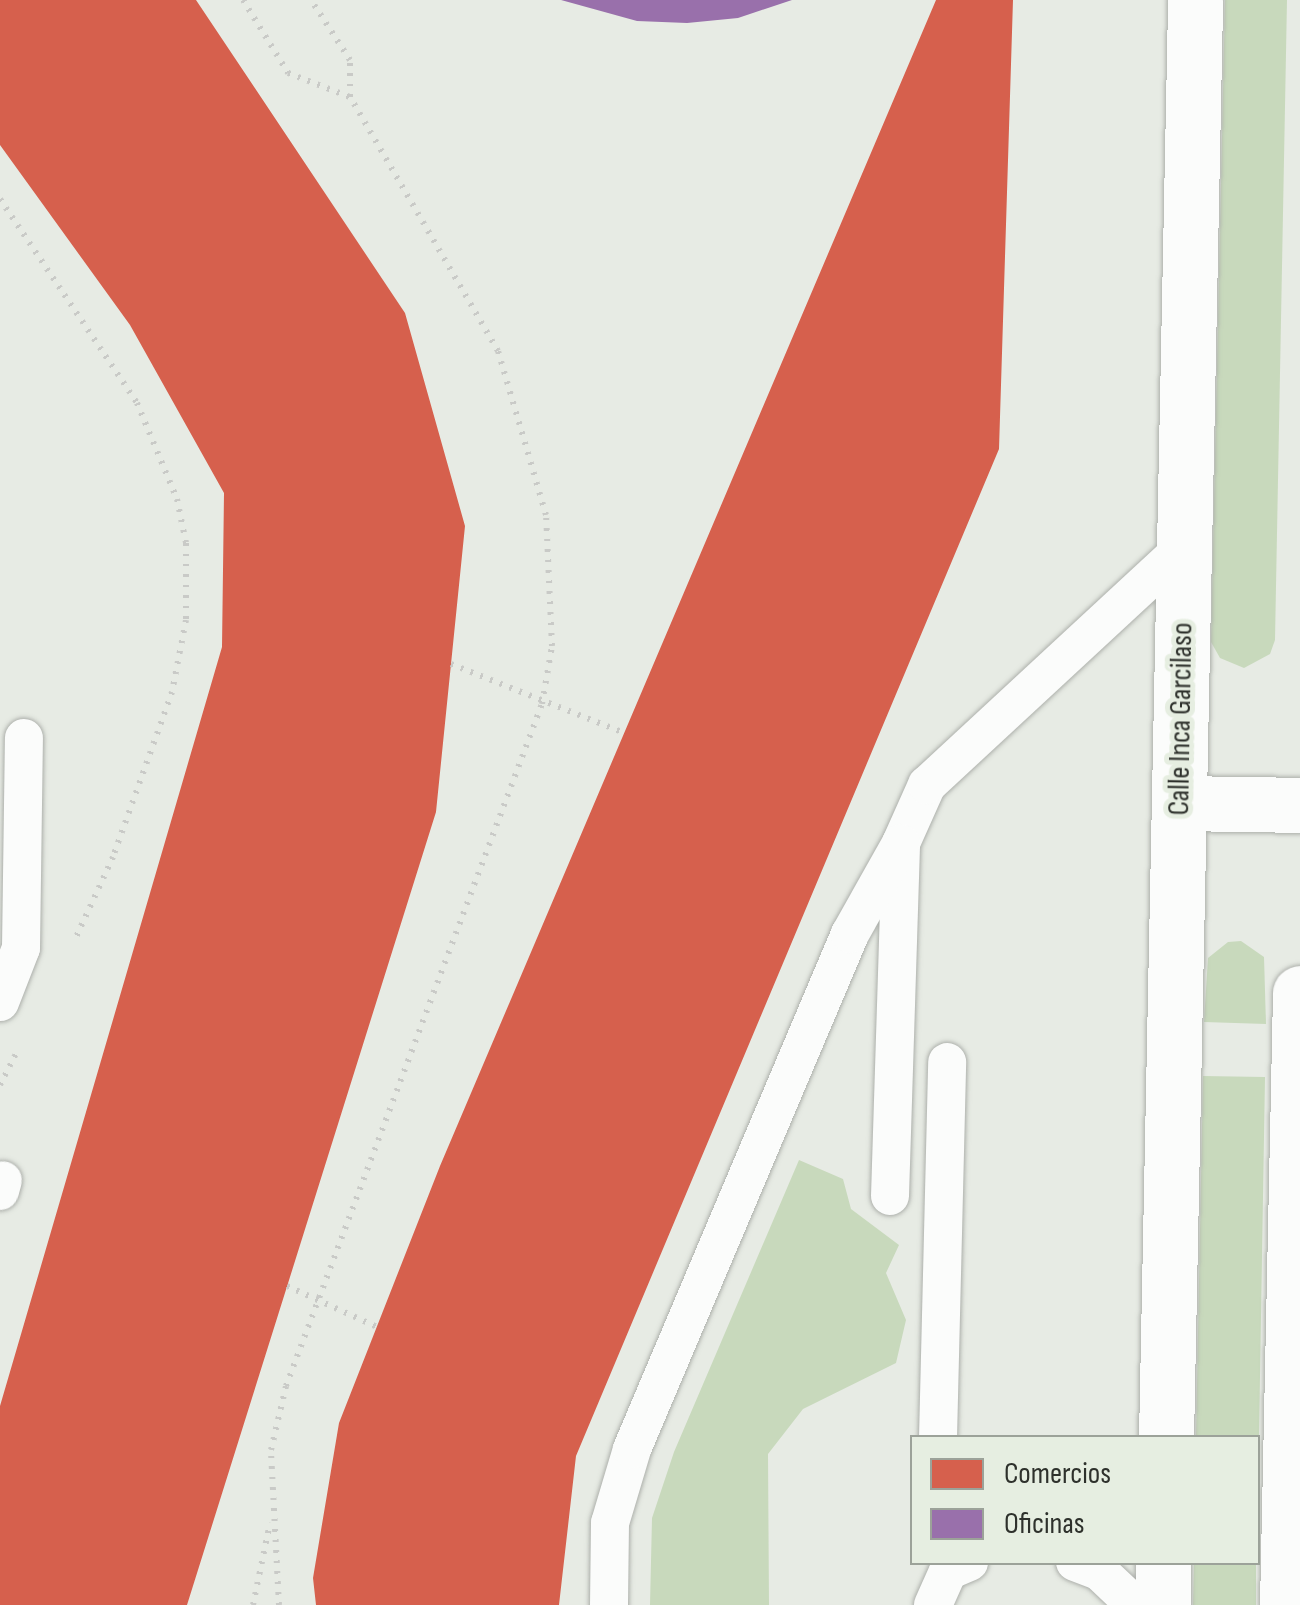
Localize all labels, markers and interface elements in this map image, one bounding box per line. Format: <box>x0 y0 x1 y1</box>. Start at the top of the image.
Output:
street label: Calle Inca Garcilaso <box>1161 622 1201 816</box>
legend <box>910 1435 1260 1565</box>
text: Comercios <box>1004 1456 1111 1492</box>
text: Oficinas <box>1004 1506 1085 1542</box>

